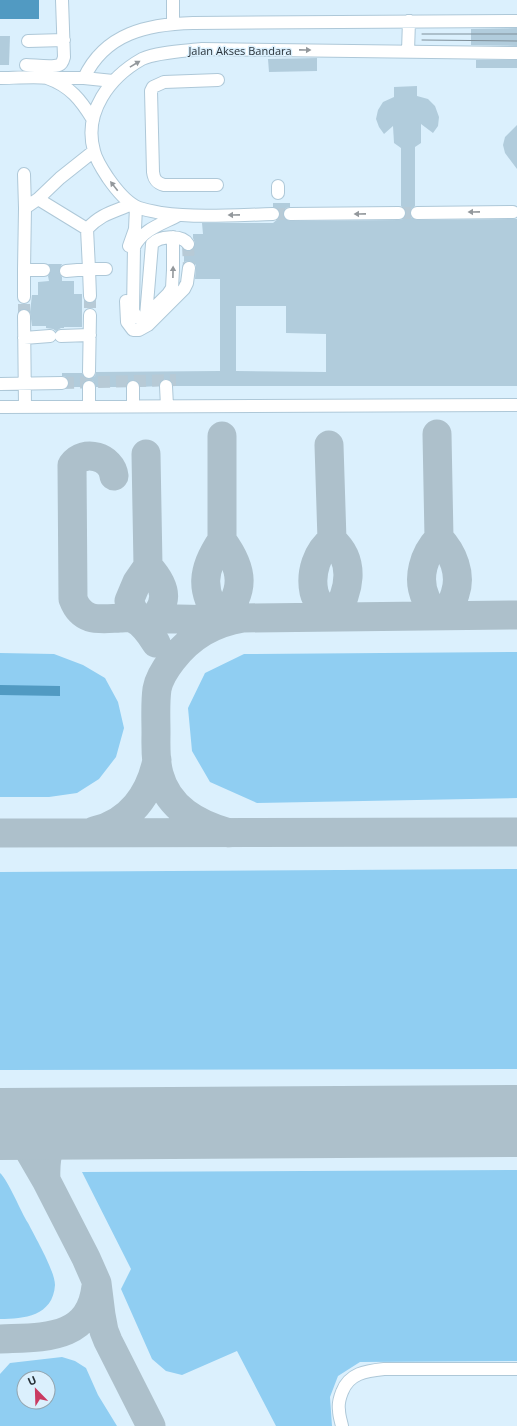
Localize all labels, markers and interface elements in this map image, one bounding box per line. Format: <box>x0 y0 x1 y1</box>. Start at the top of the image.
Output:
street label: Jalan Akses Bandara <box>187 43 292 58</box>
one-way arrow <box>299 47 312 53</box>
one-way arrow <box>129 60 141 67</box>
one-way arrow <box>109 180 118 191</box>
one-way arrow <box>468 209 480 216</box>
one-way arrow <box>354 210 366 217</box>
one-way arrow <box>227 212 240 218</box>
one-way arrow <box>170 265 176 278</box>
north arrow <box>16 1370 56 1410</box>
text: U <box>25 1372 39 1389</box>

